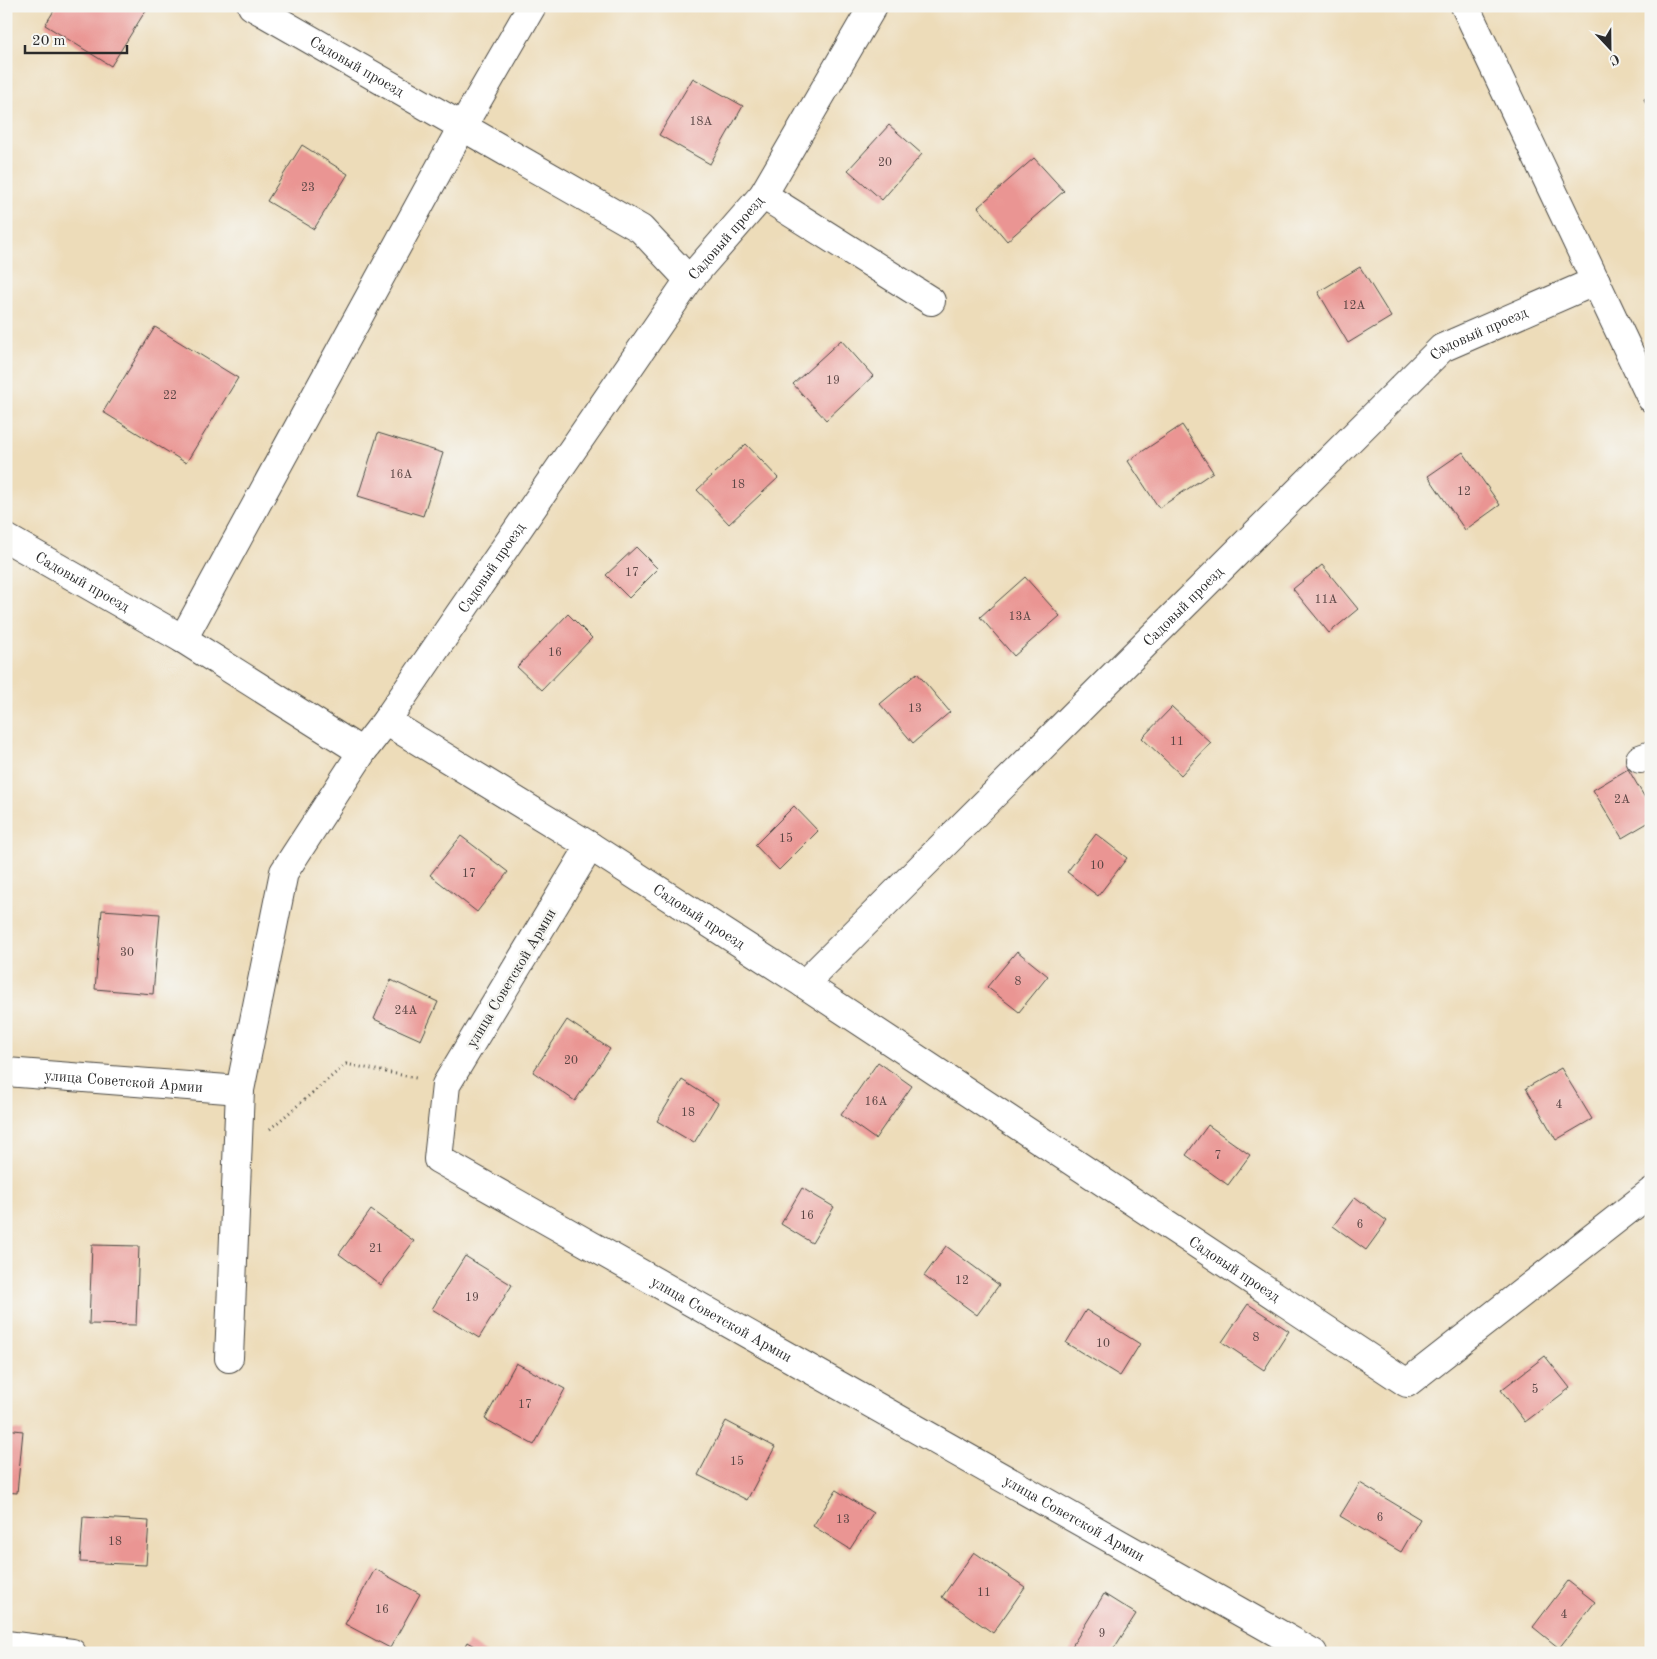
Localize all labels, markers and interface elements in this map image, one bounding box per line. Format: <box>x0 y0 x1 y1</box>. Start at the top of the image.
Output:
scale bar <box>25 22 128 54</box>
north arrow <box>1584 22 1634 72</box>
text: 20 m <box>32 34 66 49</box>
street label: Садовый проезд <box>307 35 406 101</box>
text: С <box>1608 51 1621 67</box>
house number: 18А <box>689 116 713 128</box>
house number: 20 <box>878 157 892 169</box>
house number: 23 <box>301 182 315 194</box>
street label: Садовый проезд <box>686 193 768 284</box>
house number: 12А <box>1342 300 1366 312</box>
street label: Садовый проезд <box>1428 305 1531 364</box>
house number: 19 <box>826 375 840 387</box>
house number: 22 <box>163 390 177 402</box>
house number: 16А <box>389 469 413 481</box>
house number: 18 <box>731 479 745 491</box>
house number: 12 <box>1457 486 1471 498</box>
street label: Садовый проезд <box>456 520 529 616</box>
street label: Садовый проезд <box>32 550 132 616</box>
street label: Садовый проезд <box>1141 564 1227 650</box>
house number: 17 <box>625 567 639 579</box>
house number: 11А <box>1314 594 1338 606</box>
house number: 13А <box>1008 611 1032 623</box>
house number: 16 <box>548 647 562 659</box>
house number: 13 <box>908 703 922 715</box>
house number: 11 <box>1170 736 1184 748</box>
house number: 2А <box>1614 794 1630 806</box>
house number: 15 <box>779 832 793 845</box>
house number: 10 <box>1090 860 1104 872</box>
house number: 17 <box>462 868 476 880</box>
street label: Садовый проезд <box>650 883 747 953</box>
street label: улица Советской Армии <box>465 907 560 1051</box>
house number: 30 <box>120 947 134 959</box>
house number: 8 <box>1015 976 1022 988</box>
house number: 24А <box>394 1005 418 1017</box>
house number: 20 <box>564 1055 578 1067</box>
street label: улица Советской Армии <box>44 1069 203 1096</box>
house number: 16А <box>864 1096 888 1108</box>
house number: 4 <box>1556 1099 1563 1111</box>
house number: 18 <box>681 1107 695 1119</box>
house number: 7 <box>1215 1150 1221 1162</box>
house number: 16 <box>800 1210 814 1222</box>
house number: 6 <box>1357 1219 1364 1231</box>
street label: Садовый проезд <box>1185 1235 1282 1306</box>
house number: 21 <box>369 1243 383 1255</box>
street label: улица Советской Армии <box>648 1275 794 1366</box>
house number: 12 <box>955 1275 969 1287</box>
house number: 19 <box>465 1292 479 1304</box>
house number: 8 <box>1253 1332 1260 1344</box>
house number: 10 <box>1096 1338 1110 1350</box>
house number: 5 <box>1532 1383 1539 1396</box>
house number: 17 <box>518 1399 532 1411</box>
house number: 15 <box>730 1455 744 1468</box>
street label: улица Советской Армии <box>1000 1474 1146 1565</box>
house number: 6 <box>1377 1512 1384 1524</box>
house number: 13 <box>836 1514 850 1526</box>
house number: 18 <box>108 1536 122 1548</box>
house number: 11 <box>977 1587 991 1599</box>
house number: 16 <box>375 1604 389 1616</box>
house number: 4 <box>1561 1609 1568 1621</box>
house number: 9 <box>1099 1628 1105 1640</box>

